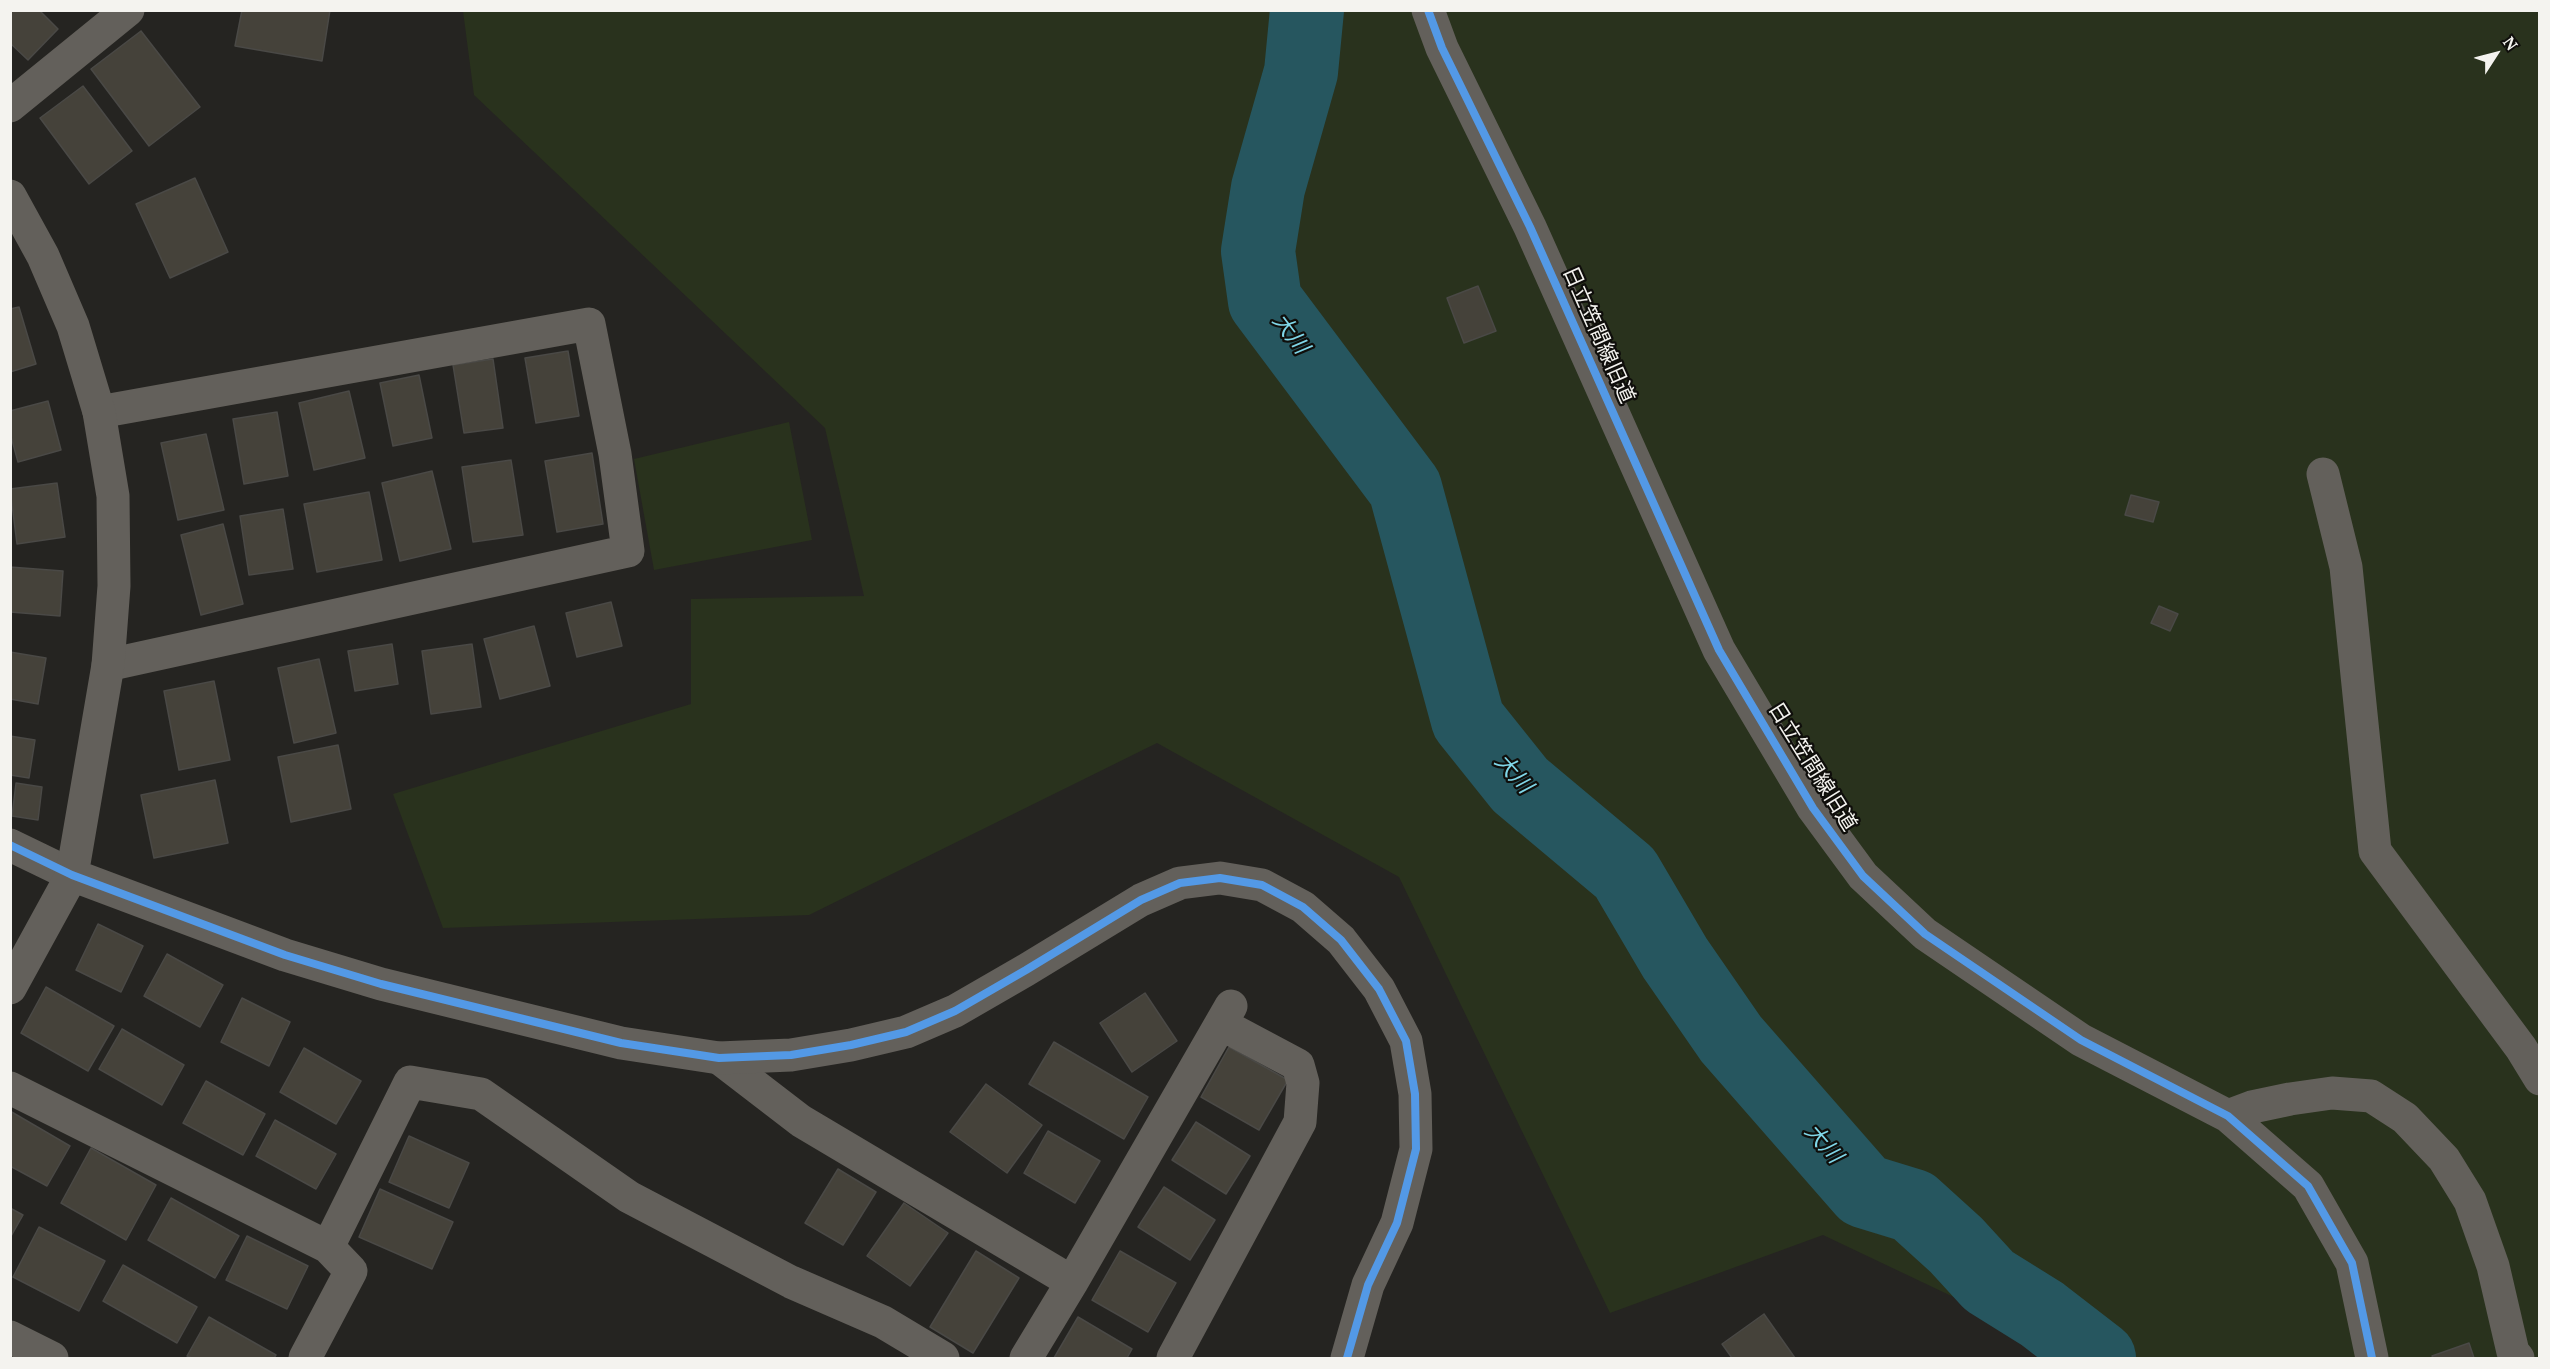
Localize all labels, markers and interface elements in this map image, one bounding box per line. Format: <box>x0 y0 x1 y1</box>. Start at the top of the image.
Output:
north arrow <box>2466 24 2526 84</box>
text: N <box>2498 32 2523 55</box>
street label: 日立笠間線旧道 <box>1557 263 1639 407</box>
water label: 大川 <box>1266 308 1314 360</box>
street label: 日立笠間線旧道 <box>1762 698 1862 836</box>
water label: 大川 <box>1488 749 1538 799</box>
water label: 大川 <box>1799 1119 1847 1169</box>

